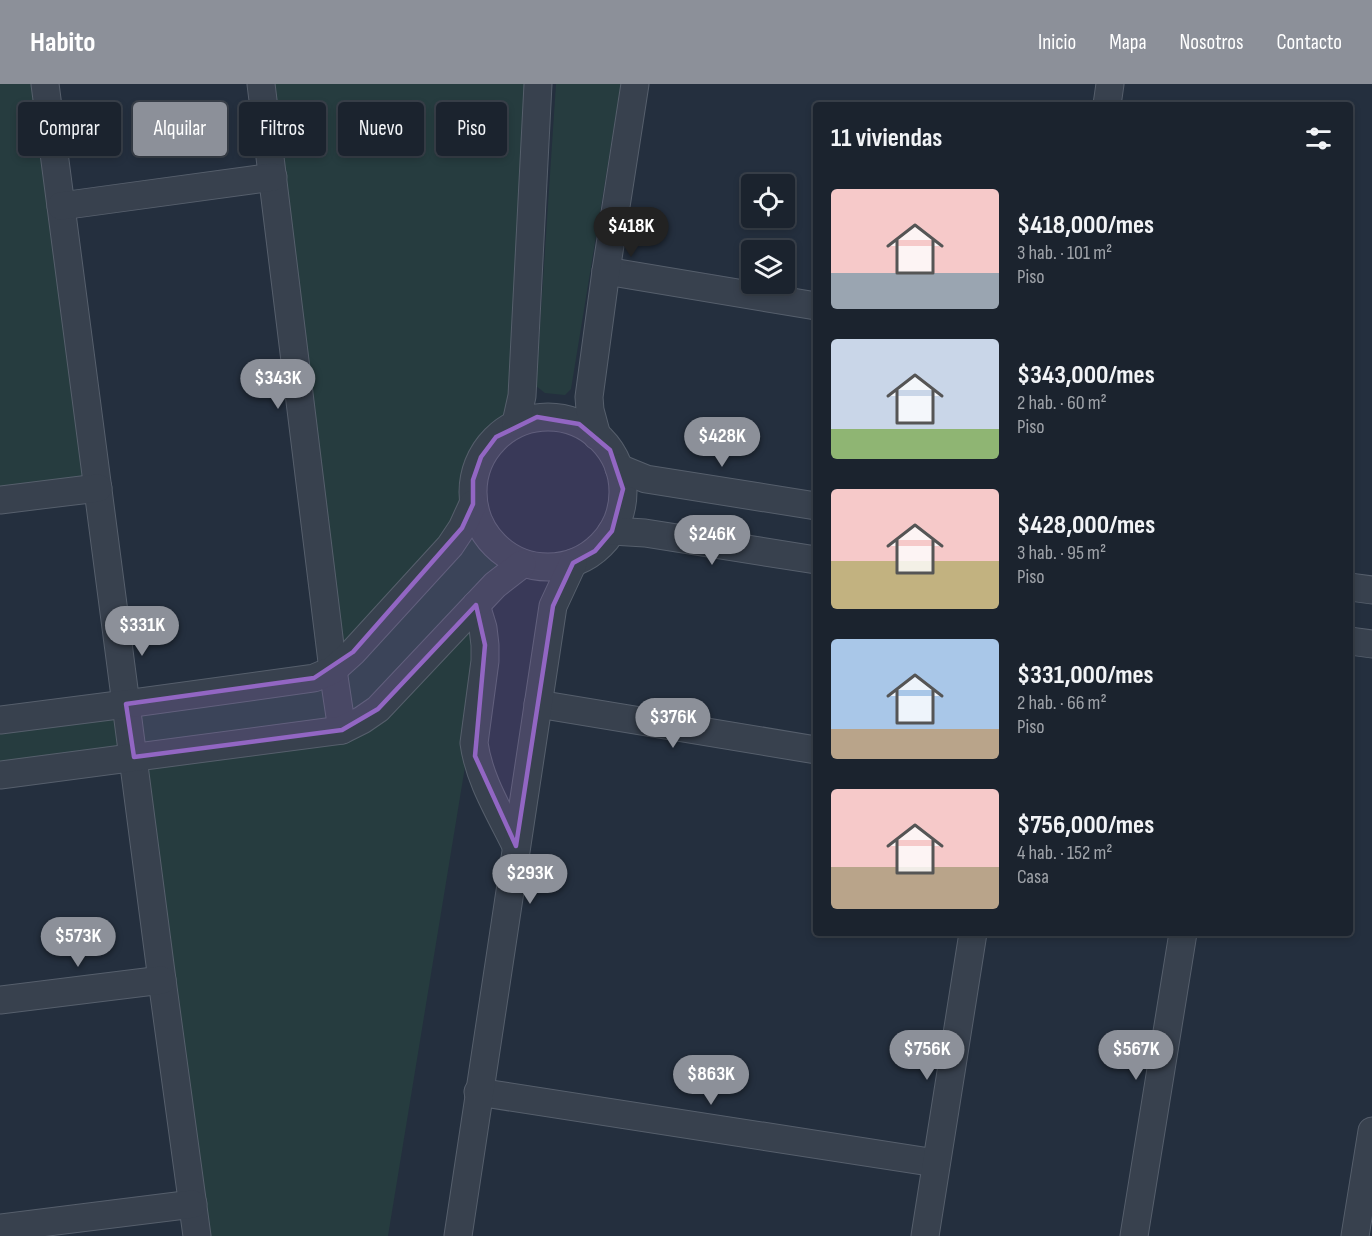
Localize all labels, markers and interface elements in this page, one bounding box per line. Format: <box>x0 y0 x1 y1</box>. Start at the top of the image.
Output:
text: Habito <box>30 26 96 59</box>
text: Inicio <box>1038 30 1076 55</box>
text: Mapa <box>1109 30 1147 55</box>
text: Nosotros <box>1180 30 1244 55</box>
text: Contacto <box>1277 30 1342 55</box>
chip: Comprar <box>18 102 121 156</box>
chip: Alquilar <box>133 102 227 156</box>
chip: Filtros <box>239 102 326 156</box>
chip: Nuevo <box>338 102 424 156</box>
chip: Piso <box>436 102 507 156</box>
icon: filters <box>1302 122 1335 155</box>
text: 11 viviendas <box>831 123 942 154</box>
map controls <box>741 174 795 294</box>
button: locate <box>741 174 795 228</box>
pin: $418K <box>589 207 673 258</box>
text: $418,000/mes <box>1017 210 1154 241</box>
icon: home <box>879 213 951 285</box>
text: $418K <box>608 214 654 238</box>
button: layers <box>741 240 795 294</box>
text: 3 hab. · 101 m² <box>1017 241 1112 265</box>
text: Piso <box>1017 265 1045 289</box>
pin: $343K <box>236 359 320 410</box>
text: $343,000/mes <box>1017 360 1155 391</box>
icon: home <box>879 363 951 435</box>
text: $343K <box>254 366 302 390</box>
text: 2 hab. · 60 m² <box>1017 391 1107 415</box>
text: Piso <box>1017 415 1045 439</box>
pin: $428K <box>680 417 764 468</box>
text: $428K <box>698 424 746 448</box>
text: $428,000/mes <box>1017 510 1155 541</box>
icon: home <box>879 513 951 585</box>
pin: $246K <box>670 515 754 566</box>
text: $246K <box>688 522 736 546</box>
text: 3 hab. · 95 m² <box>1017 541 1106 565</box>
text: Piso <box>1017 565 1045 589</box>
pin: $331K <box>100 606 184 657</box>
text: $331K <box>119 613 165 637</box>
text: $331,000/mes <box>1017 660 1153 691</box>
icon: home <box>879 663 951 735</box>
text: 2 hab. · 66 m² <box>1017 691 1107 715</box>
pin: $376K <box>631 698 715 749</box>
text: $376K <box>649 705 697 729</box>
text: Piso <box>1017 715 1045 739</box>
text: $756,000/mes <box>1017 810 1154 841</box>
icon: home <box>879 813 951 885</box>
text: 4 hab. · 152 m² <box>1017 841 1113 865</box>
pin: $293K <box>488 854 572 905</box>
text: $293K <box>506 861 554 885</box>
text: Casa <box>1017 865 1049 889</box>
pin: $573K <box>36 917 120 968</box>
text: $573K <box>55 924 101 948</box>
pin: $756K <box>885 1030 969 1081</box>
pin: $567K <box>1094 1030 1178 1081</box>
text: $756K <box>904 1037 951 1061</box>
text: $567K <box>1112 1037 1160 1061</box>
pin: $863K <box>669 1055 753 1106</box>
text: $863K <box>687 1062 735 1086</box>

